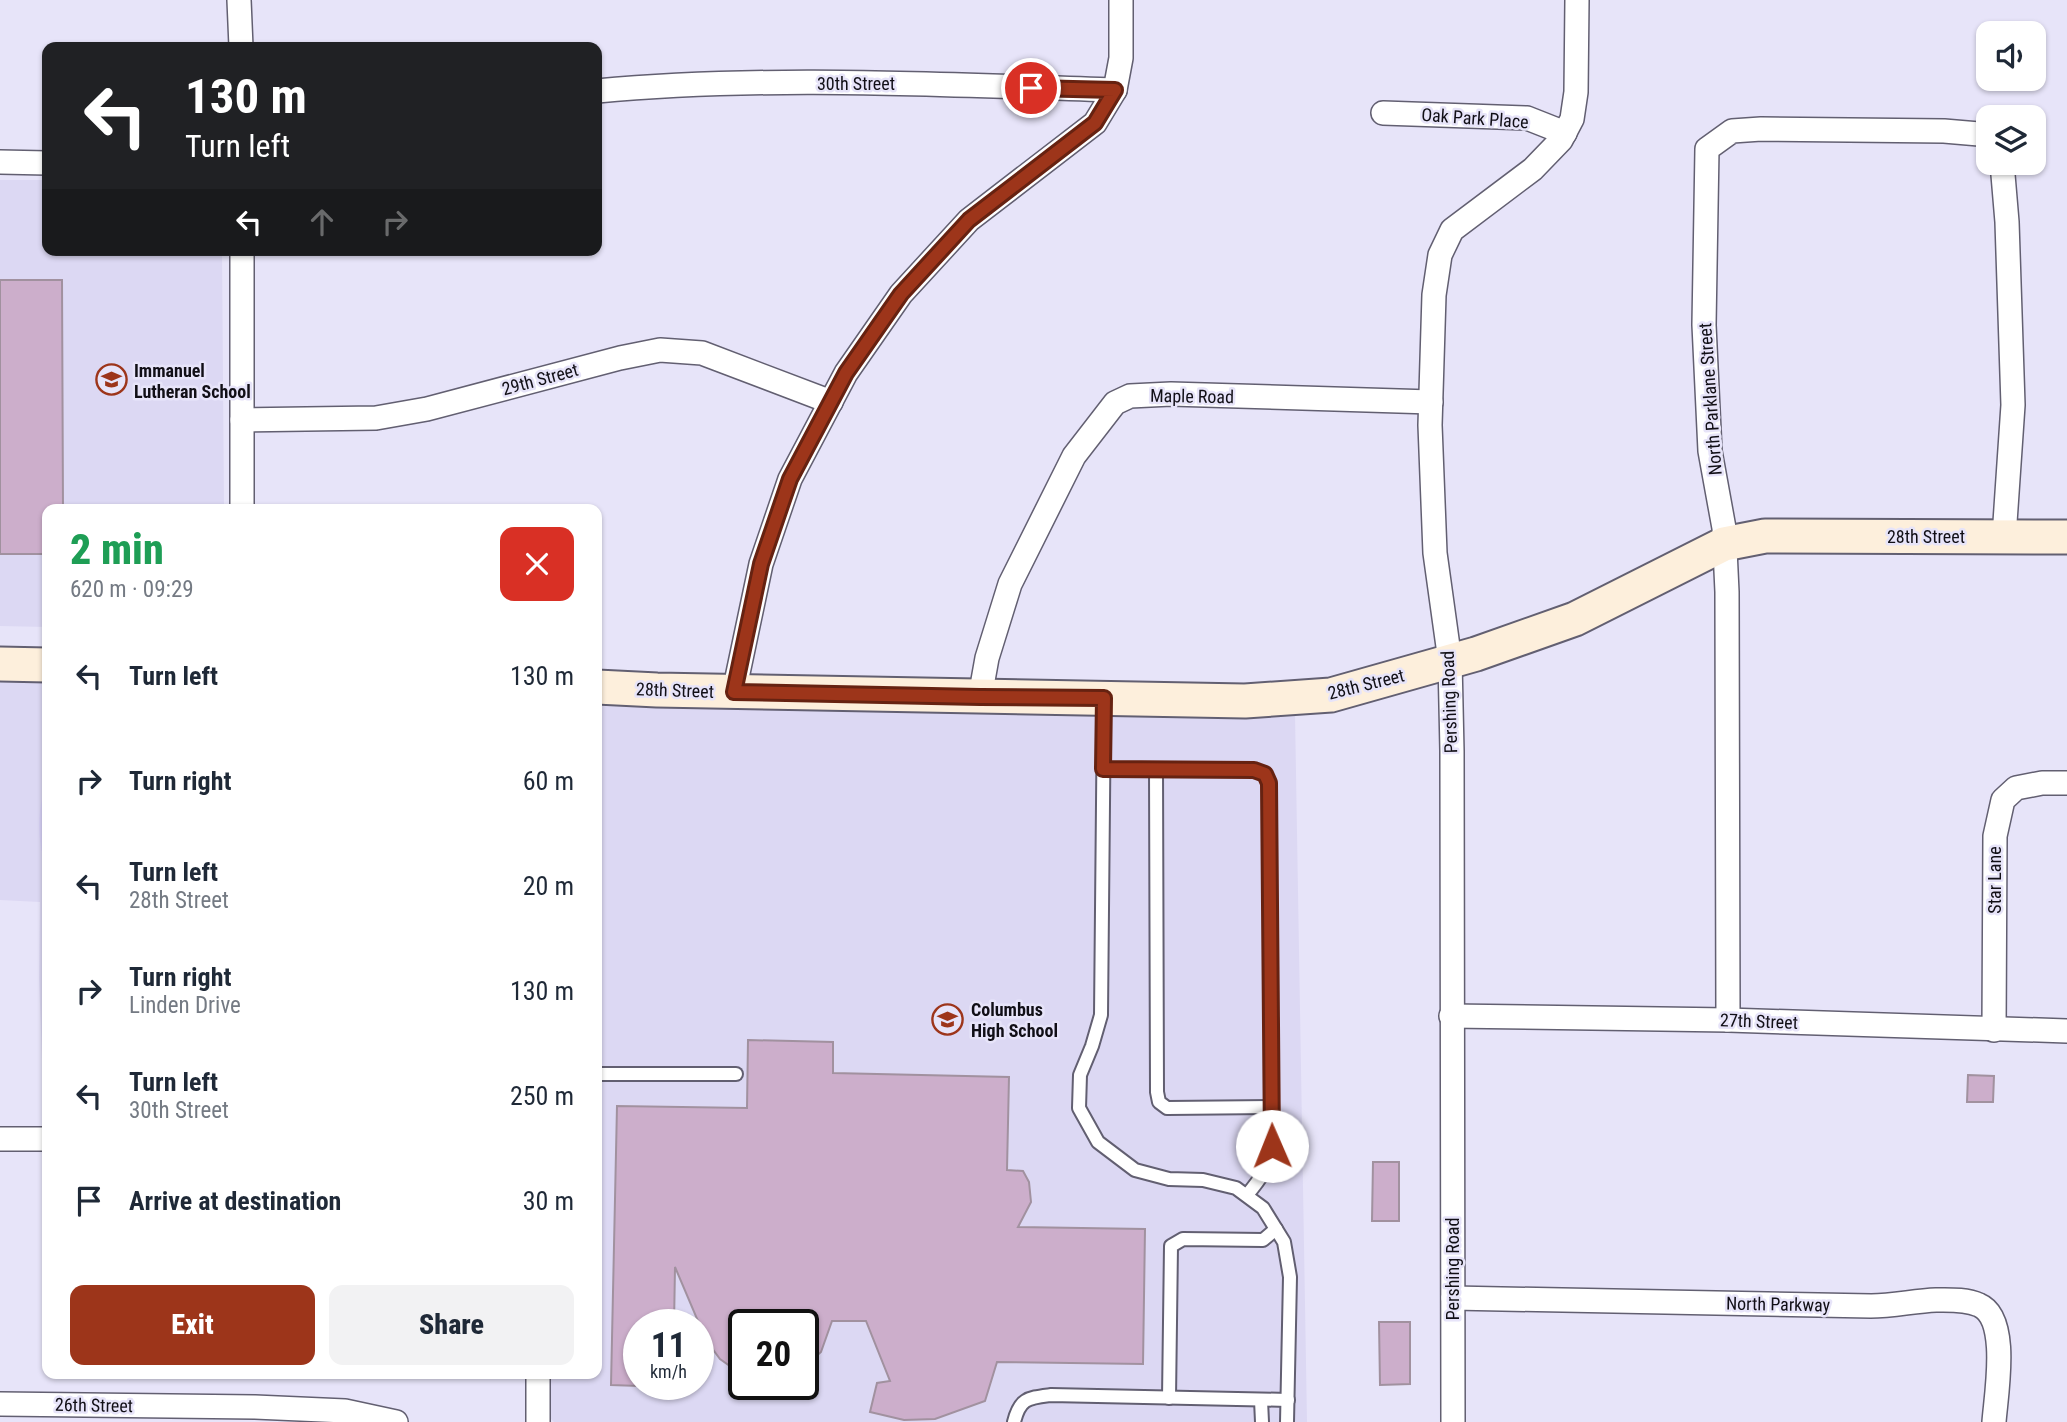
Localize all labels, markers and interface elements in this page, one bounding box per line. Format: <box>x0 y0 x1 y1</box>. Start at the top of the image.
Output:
map controls <box>1976 21 2046 175</box>
button: sound <box>1976 21 2046 91</box>
pin <box>1001 58 1061 118</box>
text: 130 m <box>185 68 307 125</box>
icon: arrive <box>1012 69 1050 107</box>
icon: left <box>70 70 161 161</box>
street label: 30th Street <box>817 73 895 94</box>
street label: Oak Park Place <box>1421 104 1529 132</box>
button: layers <box>1976 105 2046 175</box>
text: Turn left <box>185 127 290 165</box>
icon: left <box>230 203 268 241</box>
icon: ahead <box>303 203 341 241</box>
icon: right <box>376 203 414 241</box>
street label: North Parklane Street <box>1694 322 1726 476</box>
street label: 29th Street <box>500 359 580 399</box>
place label: Immanuel Lutheran School <box>134 360 251 402</box>
school or university icon: Immanuel Lutheran School <box>94 363 128 397</box>
street label: Maple Road <box>1150 385 1234 407</box>
text: 2 min <box>70 525 164 574</box>
street label: 28th Street <box>1887 526 1965 547</box>
button: close <box>500 527 574 601</box>
text: 620 m · 09:29 <box>70 576 194 603</box>
street label: Pershing Road <box>1437 650 1461 754</box>
icon: left <box>70 657 108 695</box>
text: Turn left <box>129 661 218 691</box>
text: 130 m <box>510 661 574 691</box>
street label: 28th Street <box>1326 664 1406 704</box>
street label: 28th Street <box>636 678 714 702</box>
icon: right <box>70 762 108 800</box>
text: Turn right <box>129 766 231 796</box>
text: 60 m <box>523 766 574 796</box>
street label: Star Lane <box>1984 846 2005 914</box>
text: Turn left <box>129 857 218 887</box>
icon: left <box>70 867 108 905</box>
text: 20 m <box>523 871 574 901</box>
text: 28th Street <box>129 887 229 914</box>
text: Turn right <box>129 962 231 992</box>
icon: right <box>70 972 108 1010</box>
text: 130 m <box>510 976 574 1006</box>
text: Linden Drive <box>129 992 241 1019</box>
place label: Columbus High School <box>971 999 1058 1041</box>
school or university icon: Columbus High School <box>931 1002 965 1036</box>
street label: 27th Street <box>1720 1009 1798 1033</box>
text: Turn left <box>129 1067 218 1097</box>
icon: left <box>70 1077 108 1115</box>
text: 250 m <box>510 1081 574 1111</box>
text: 30th Street <box>129 1097 229 1124</box>
position arrow <box>1235 1109 1309 1183</box>
icon: arrive <box>70 1182 108 1220</box>
text: Arrive at destination <box>129 1186 341 1216</box>
text: 30 m <box>523 1186 574 1216</box>
street label: Pershing Road <box>1442 1218 1463 1320</box>
button: Exit <box>70 1285 315 1365</box>
button: Share <box>329 1285 574 1365</box>
street label: North Parkway <box>1726 1293 1831 1315</box>
speed limit sign: 20 <box>728 1309 819 1400</box>
text: 11 <box>651 1325 686 1366</box>
text: km/h <box>650 1361 687 1382</box>
street label: 26th Street <box>55 1394 133 1416</box>

